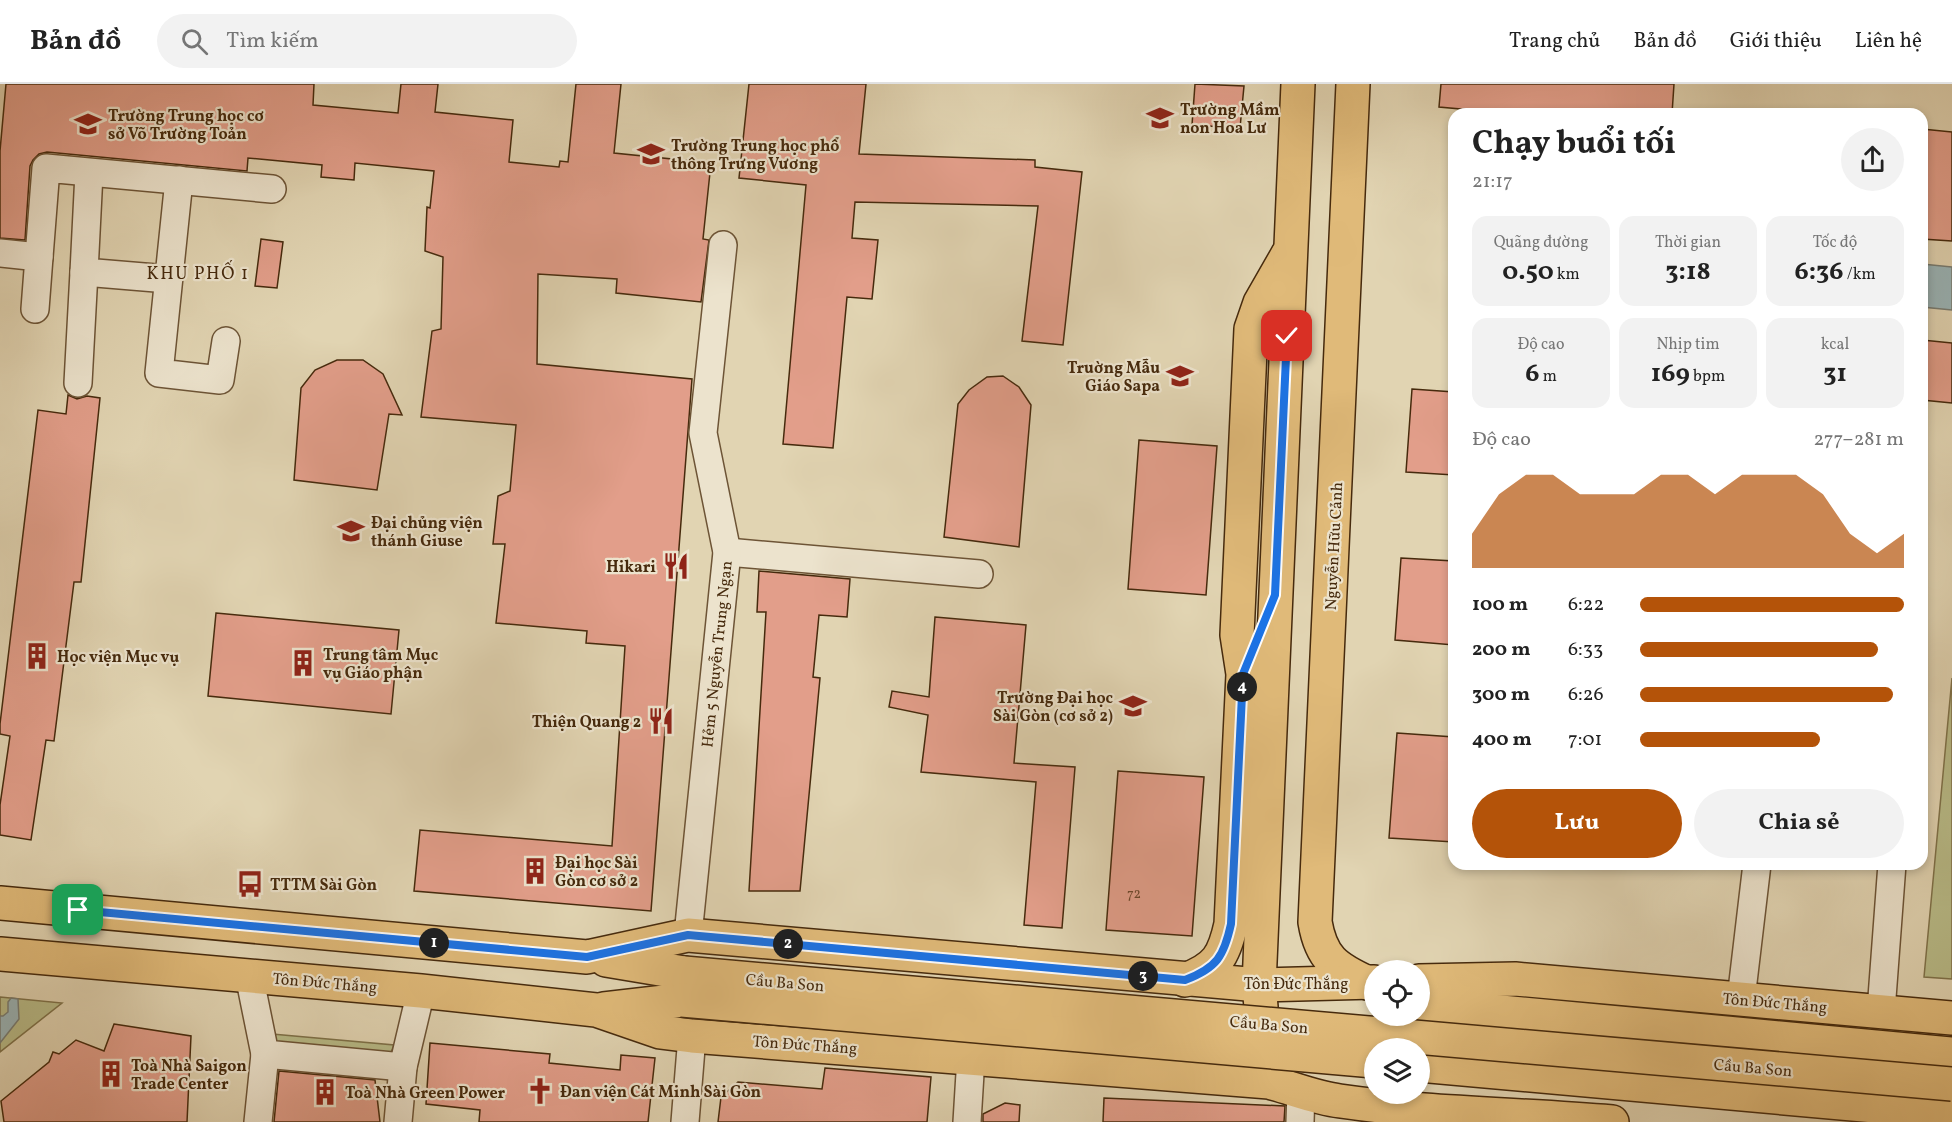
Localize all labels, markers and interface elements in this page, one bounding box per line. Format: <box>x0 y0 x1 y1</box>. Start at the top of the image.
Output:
search box <box>157 14 577 68</box>
text: Bản đồ <box>30 22 121 61</box>
icon: search <box>178 25 211 58</box>
text: Tìm kiếm <box>226 26 319 57</box>
text: Trang chủ <box>1509 27 1600 56</box>
text: Bản đồ <box>1633 27 1697 56</box>
text: Giới thiệu <box>1730 27 1822 56</box>
text: Liên hệ <box>1855 27 1922 56</box>
place label: Trường Mầm non Hoa Lư <box>1180 100 1280 140</box>
school or university icon: Trường Mầm non Hoa Lư <box>1145 103 1175 133</box>
place label: Trường Trung học cơ sở Võ Trường Toản <box>108 106 264 146</box>
school or university icon: Trường Trung học cơ sở Võ Trường Toản <box>73 109 103 139</box>
text: Chạy buổi tối <box>1472 122 1676 168</box>
button: share <box>1841 128 1904 191</box>
place label: Trường Trung học phổ thông Trưng Vương <box>671 136 839 176</box>
school or university icon: Trường Trung học phổ thông Trưng Vương <box>636 139 666 169</box>
text: 21:17 <box>1472 168 1513 196</box>
text: Quãng đường <box>1494 232 1588 254</box>
text: Thời gian <box>1655 232 1721 254</box>
text: Tốc độ <box>1813 232 1857 254</box>
text: 0.50 <box>1502 254 1554 290</box>
text: 3:18 <box>1665 254 1711 290</box>
text: 6:36 <box>1794 254 1844 290</box>
district label: KHU PHỐ 1 <box>147 260 249 287</box>
text: km <box>1554 264 1580 286</box>
text: /km <box>1844 264 1876 286</box>
pin <box>1261 310 1312 361</box>
icon: check <box>1270 319 1303 352</box>
text: Độ cao <box>1517 334 1565 356</box>
text: Nhịp tim <box>1656 334 1720 356</box>
text: kcal <box>1821 334 1849 356</box>
text: 6 <box>1525 356 1539 392</box>
text: 169 <box>1651 356 1690 392</box>
text: 31 <box>1823 356 1847 392</box>
place label: Truờng Mẫu Giáo Sapa <box>1067 358 1160 398</box>
school or university icon: Truờng Mẫu Giáo Sapa <box>1165 361 1195 391</box>
text: m <box>1539 366 1557 388</box>
text: bpm <box>1690 366 1725 388</box>
text: Độ cao <box>1472 426 1531 454</box>
text: 277–281 m <box>1813 426 1904 454</box>
street label: Nguyễn Hữu Cảnh <box>1321 481 1349 611</box>
place label: Đại chủng viện thánh Giuse <box>371 513 483 553</box>
school or university icon: Đại chủng viện thánh Giuse <box>336 516 366 546</box>
restaurant icon: Hikari <box>661 551 691 581</box>
place label: Hikari <box>606 557 656 579</box>
street label: Hẻm 5 Nguyễn Trung Ngạn <box>697 560 739 749</box>
text: 100 m <box>1472 591 1528 619</box>
text: 6:22 <box>1568 591 1604 619</box>
text: 200 m <box>1472 636 1530 664</box>
text: 6:33 <box>1568 636 1603 664</box>
building icon: Học viện Mục vụ <box>22 641 52 671</box>
place label: Trung tâm Mục vụ Giáo phận <box>323 645 439 685</box>
place label: Học viện Mục vụ <box>57 647 180 669</box>
building icon: Trung tâm Mục vụ Giáo phận <box>288 648 318 678</box>
pin: 4 <box>1227 672 1257 702</box>
text: 4 <box>1237 676 1247 698</box>
text: 300 m <box>1472 681 1530 709</box>
text: 6:26 <box>1568 681 1604 709</box>
place label: Trường Đại học Sài Gòn (cơ sở 2) <box>993 688 1114 728</box>
school or university icon: Trường Đại học Sài Gòn (cơ sở 2) <box>1118 691 1148 721</box>
restaurant icon: Thiện Quang 2 <box>646 706 676 736</box>
place label: Thiện Quang 2 <box>532 712 641 734</box>
text: 400 m <box>1472 726 1532 754</box>
text: 7:01 <box>1568 726 1602 754</box>
button: Lưu <box>1472 789 1682 858</box>
button: Chia sẻ <box>1694 789 1904 858</box>
place label: Đại học Sài Gòn cơ sở 2 <box>555 853 638 893</box>
building icon: Đại học Sài Gòn cơ sở 2 <box>520 856 550 886</box>
bus stop icon: TTTM Sài Gòn <box>235 869 265 899</box>
place label: TTTM Sài Gòn <box>270 875 377 897</box>
pin <box>52 884 103 935</box>
house number: 72 <box>1127 885 1141 904</box>
icon: arrive <box>61 893 94 926</box>
pin: 1 <box>419 928 449 958</box>
pin: 2 <box>773 929 803 959</box>
text: 1 <box>431 932 437 954</box>
text: 2 <box>784 933 792 955</box>
map controls <box>1364 960 1430 1104</box>
button: locate <box>1364 960 1430 1026</box>
pin: 3 <box>1128 961 1158 991</box>
text: 3 <box>1139 965 1147 987</box>
street label: Tôn Đức Thắng <box>272 968 378 1000</box>
street label: Cầu Ba Son <box>745 970 825 998</box>
street label: Tôn Đức Thắng <box>1244 974 1348 996</box>
street label: Tôn Đức Thắng <box>1722 988 1828 1020</box>
street label: Cầu Ba Son <box>1229 1012 1309 1040</box>
street label: Tôn Đức Thắng <box>752 1031 858 1061</box>
button: layers <box>1364 1038 1430 1104</box>
street label: Cầu Ba Son <box>1713 1055 1793 1083</box>
place label: Toà Nhà Saigon Trade Center <box>131 1056 247 1096</box>
building icon: Toà Nhà Saigon Trade Center <box>96 1059 126 1089</box>
church icon: Đan viện Cát Minh Sài Gòn <box>525 1076 555 1106</box>
building icon: Toà Nhà Green Power <box>310 1077 340 1107</box>
place label: Đan viện Cát Minh Sài Gòn <box>560 1082 762 1104</box>
place label: Toà Nhà Green Power <box>345 1083 506 1105</box>

